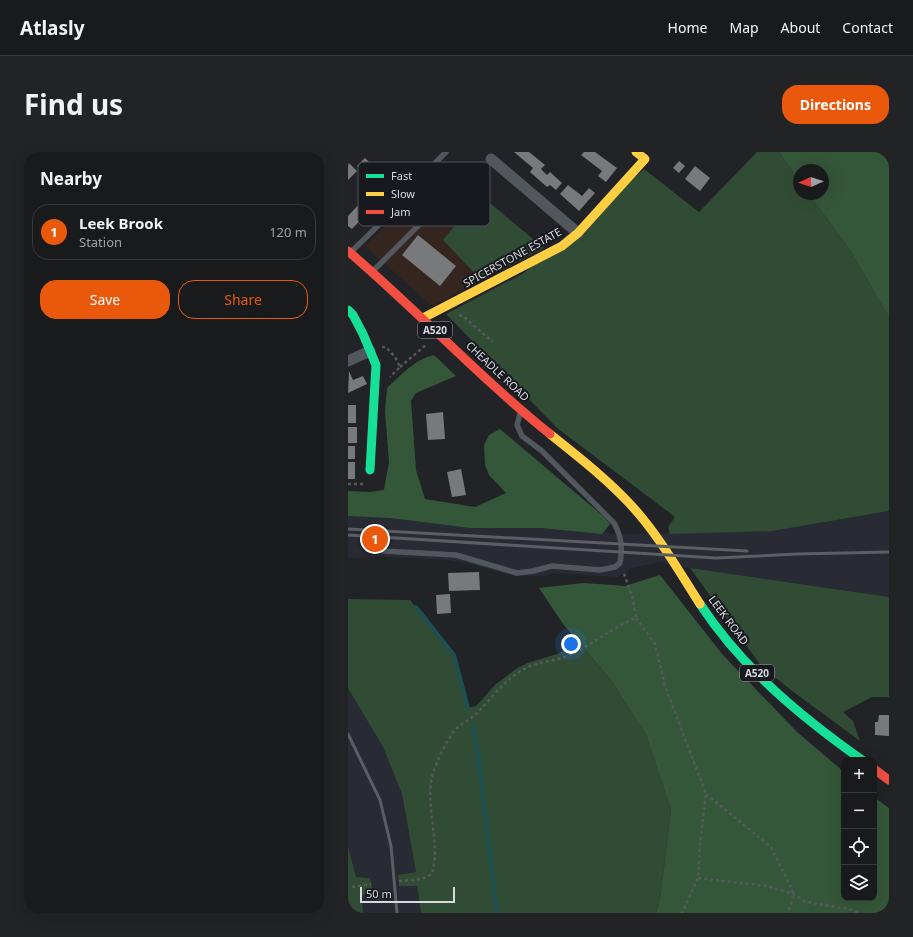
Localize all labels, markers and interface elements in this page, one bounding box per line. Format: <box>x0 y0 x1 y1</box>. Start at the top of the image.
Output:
text: Atlasly <box>20 15 85 41</box>
text: Home <box>668 18 707 37</box>
text: Map <box>729 18 759 37</box>
text: About <box>781 18 820 37</box>
text: Contact <box>842 18 893 37</box>
text: Find us <box>24 85 123 123</box>
button: Directions <box>782 85 889 124</box>
legend <box>358 162 490 226</box>
north arrow <box>793 164 829 200</box>
text: Nearby <box>40 167 102 190</box>
text: Fast <box>391 168 412 183</box>
text: Slow <box>391 186 415 201</box>
text: Jam <box>390 204 410 219</box>
text: Leek Brook <box>79 213 163 233</box>
text: 1 <box>50 223 58 241</box>
text: 120 m <box>269 223 307 241</box>
street label: SPICERSTONE ESTATE <box>460 224 564 290</box>
text: Station <box>79 233 122 251</box>
button: Save <box>40 280 170 319</box>
button: Share <box>178 280 308 319</box>
road number: A520 <box>418 322 452 338</box>
street label: CHEADLE ROAD <box>463 338 533 404</box>
pin: 1 <box>362 524 388 554</box>
street label: LEEK ROAD <box>706 592 752 648</box>
your location <box>561 634 581 654</box>
road number: A520 <box>740 665 774 681</box>
map controls <box>841 757 877 901</box>
button: + <box>841 757 877 793</box>
button: − <box>841 793 877 829</box>
button: locate <box>841 829 877 865</box>
button: layers <box>841 865 877 901</box>
scale bar <box>360 885 455 904</box>
text: 50 m <box>366 886 392 901</box>

